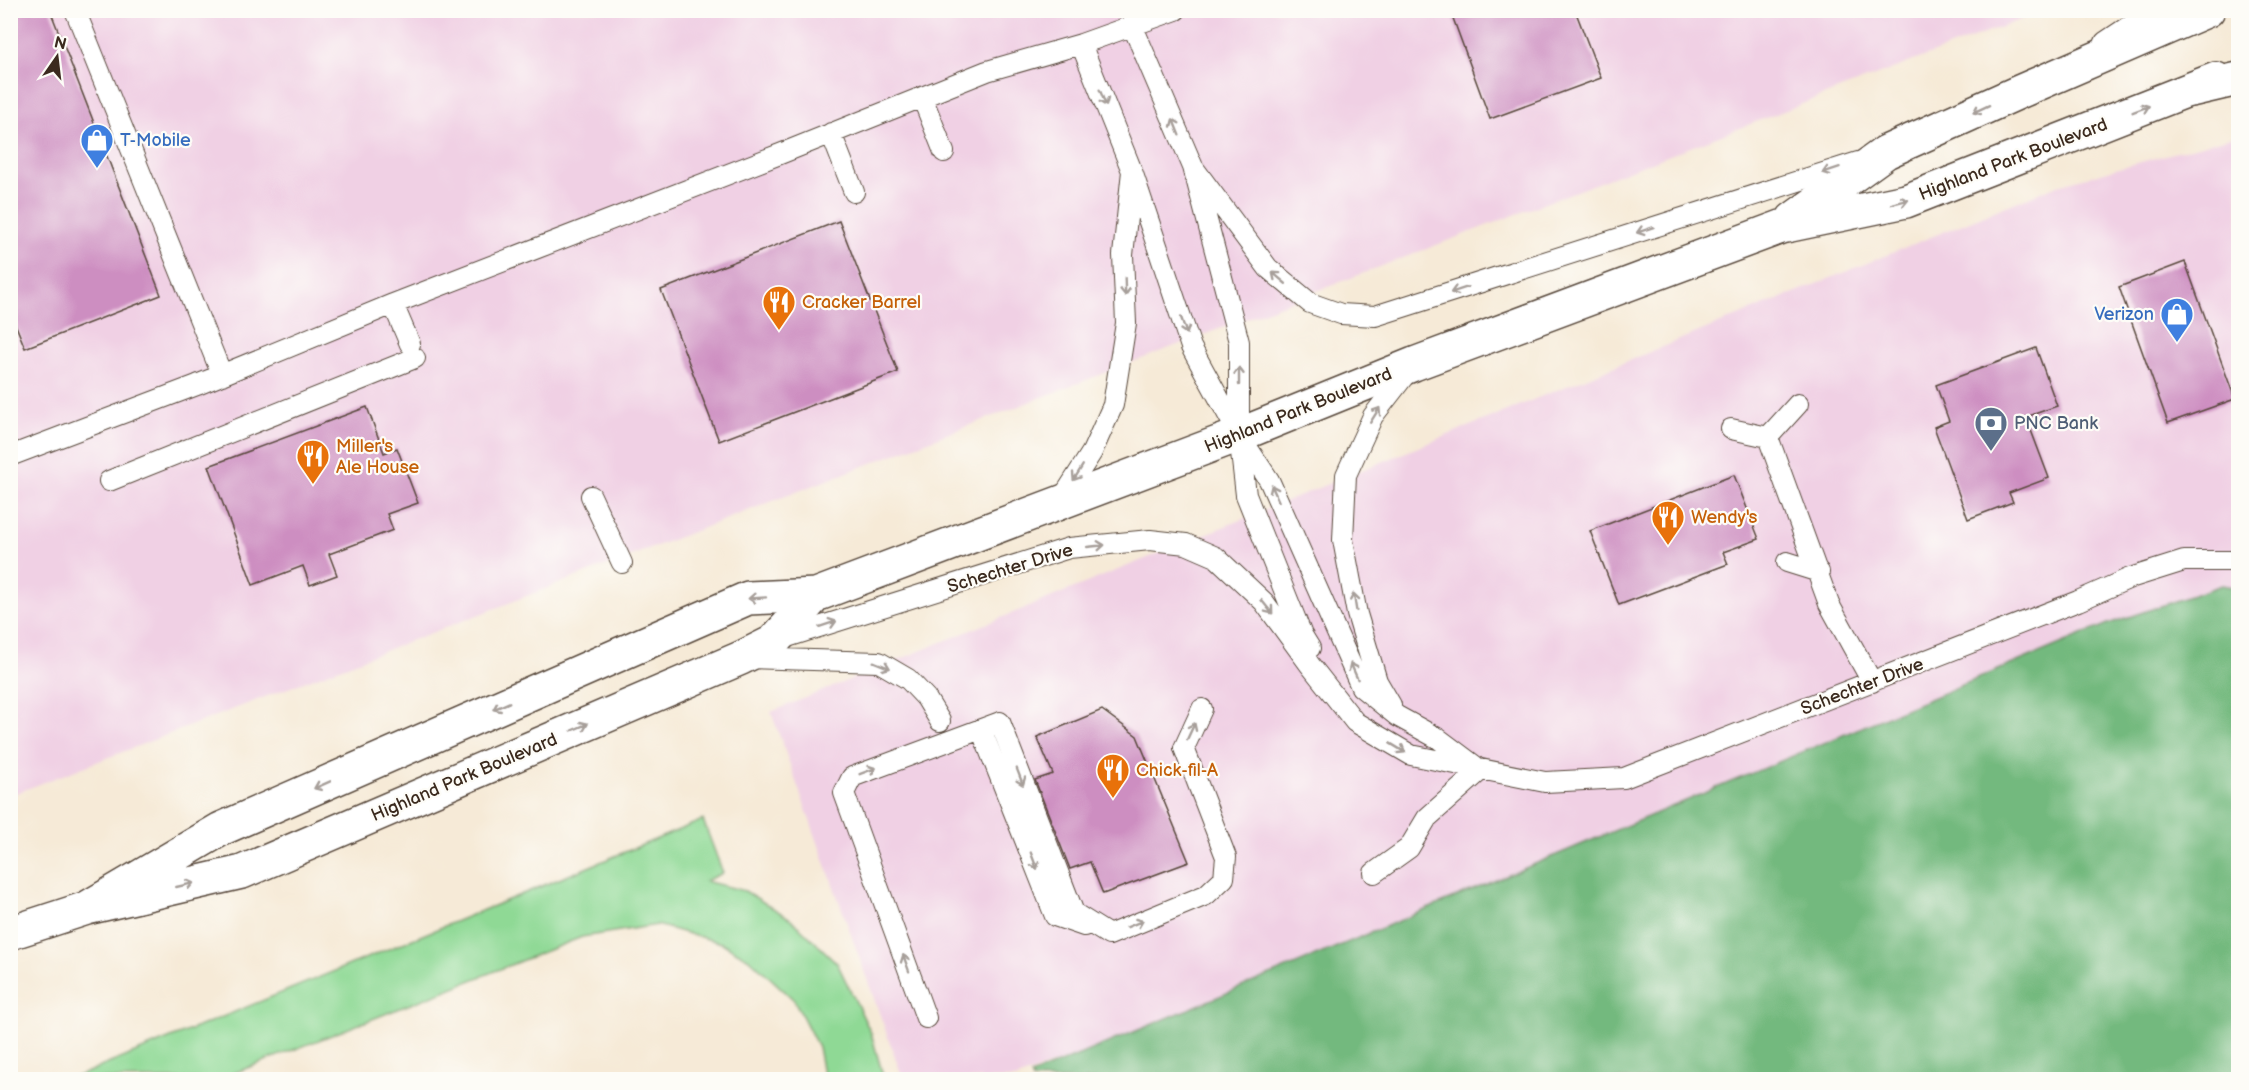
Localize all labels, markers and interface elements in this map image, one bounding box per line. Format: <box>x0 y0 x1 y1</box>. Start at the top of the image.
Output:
north arrow <box>27 27 87 87</box>
text: N <box>52 33 68 55</box>
one-way arrow <box>1098 89 1109 107</box>
one-way arrow <box>2131 103 2150 114</box>
one-way arrow <box>1972 104 1990 116</box>
street label: Highland Park Boulevard <box>1916 114 2110 205</box>
one-way arrow <box>1170 118 1181 137</box>
shop icon: T-Mobile <box>79 122 115 169</box>
place label: T-Mobile <box>120 130 191 151</box>
one-way arrow <box>1822 166 1841 177</box>
one-way arrow <box>1890 195 1909 207</box>
one-way arrow <box>1636 226 1655 237</box>
one-way arrow <box>1271 271 1287 284</box>
one-way arrow <box>1119 277 1130 297</box>
restaurant icon: Cracker Barrel <box>761 284 797 331</box>
one-way arrow <box>1450 285 1469 296</box>
place label: Cracker Barrel <box>802 292 921 313</box>
shop icon: Verizon <box>2159 296 2195 343</box>
place label: Verizon <box>2094 304 2154 325</box>
one-way arrow <box>1180 316 1191 335</box>
street label: Highland Park Boulevard <box>1202 363 1395 458</box>
one-way arrow <box>1233 367 1245 387</box>
bank icon: PNC Bank <box>1973 405 2009 452</box>
one-way arrow <box>1369 407 1381 424</box>
place label: PNC Bank <box>2014 413 2098 434</box>
place label: Miller's Ale House <box>336 436 420 478</box>
restaurant icon: Miller's Ale House <box>295 438 331 485</box>
one-way arrow <box>1072 464 1084 481</box>
one-way arrow <box>1268 485 1280 503</box>
restaurant icon: Wendy's <box>1650 499 1686 546</box>
place label: Wendy's <box>1691 507 1757 528</box>
street label: Schechter Drive <box>945 539 1076 598</box>
one-way arrow <box>1085 540 1105 551</box>
one-way arrow <box>748 592 768 603</box>
one-way arrow <box>1349 593 1360 613</box>
one-way arrow <box>1261 598 1274 614</box>
one-way arrow <box>818 618 837 629</box>
street label: Schechter Drive <box>1798 653 1927 720</box>
one-way arrow <box>873 661 891 672</box>
one-way arrow <box>1348 663 1359 681</box>
one-way arrow <box>492 702 510 713</box>
one-way arrow <box>570 721 588 732</box>
one-way arrow <box>1186 723 1198 741</box>
street label: Highland Park Boulevard <box>368 729 560 826</box>
one-way arrow <box>1389 742 1406 754</box>
restaurant icon: Chick-fil-A <box>1095 752 1131 799</box>
place label: Chick-fil-A <box>1136 760 1218 781</box>
one-way arrow <box>858 765 877 776</box>
one-way arrow <box>1016 767 1027 785</box>
one-way arrow <box>314 780 332 791</box>
one-way arrow <box>1029 851 1040 870</box>
one-way arrow <box>175 879 194 891</box>
one-way arrow <box>1125 918 1144 929</box>
one-way arrow <box>899 955 910 973</box>

